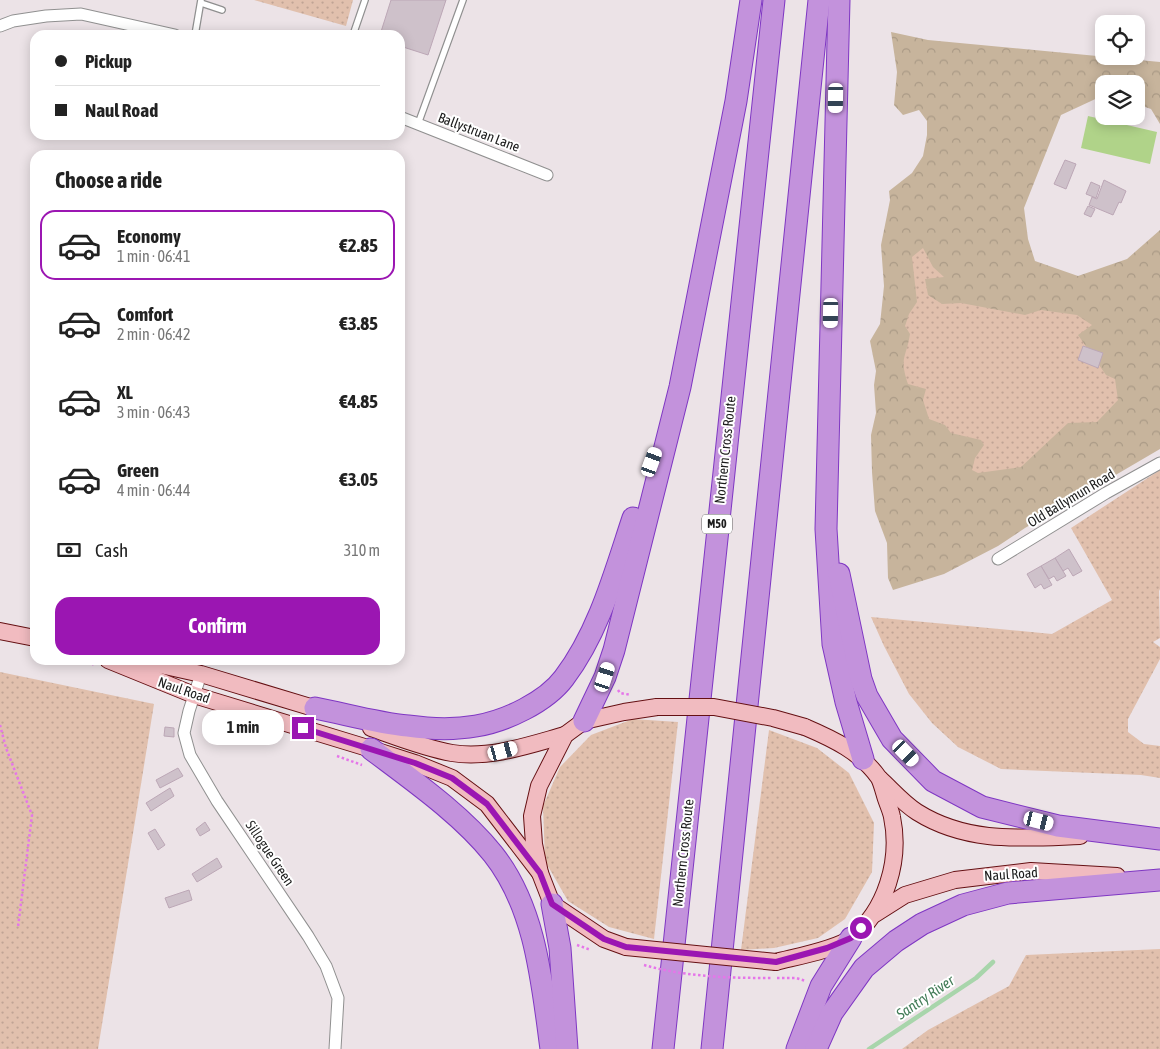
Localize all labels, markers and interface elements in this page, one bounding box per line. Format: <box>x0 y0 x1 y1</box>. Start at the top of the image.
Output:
map controls <box>1095 15 1145 125</box>
button: locate <box>1095 15 1145 65</box>
text: Pickup <box>85 50 132 72</box>
button: layers <box>1095 75 1145 125</box>
car <box>828 83 843 113</box>
text: Naul Road <box>85 99 158 121</box>
street label: Ballystruan Lane <box>436 109 522 155</box>
text: Choose a ride <box>55 167 162 193</box>
icon: car <box>57 223 102 268</box>
text: Economy <box>117 225 181 247</box>
text: €2.85 <box>339 234 378 256</box>
text: 1 min · 06:41 <box>117 247 190 265</box>
car <box>823 298 838 328</box>
icon: car <box>57 301 102 346</box>
text: Comfort <box>117 303 173 325</box>
text: €3.85 <box>339 312 378 334</box>
text: 2 min · 06:42 <box>117 325 190 343</box>
icon: car <box>57 379 102 424</box>
text: XL <box>117 381 133 403</box>
text: €4.85 <box>339 390 378 412</box>
street label: Northern Cross Route <box>711 395 739 505</box>
text: 3 min · 06:43 <box>117 403 190 421</box>
car <box>639 445 664 479</box>
icon: car <box>57 457 102 502</box>
text: Green <box>117 459 159 481</box>
street label: Old Ballymun Road <box>1025 466 1117 530</box>
text: €3.05 <box>339 468 378 490</box>
text: 4 min · 06:44 <box>117 481 190 499</box>
road number: M50 <box>702 514 732 534</box>
icon: cash <box>55 536 83 564</box>
text: Cash <box>95 539 128 561</box>
text: 310 m <box>344 541 380 559</box>
button: Confirm <box>55 597 380 655</box>
car <box>593 660 616 694</box>
street label: Naul Road <box>156 674 212 706</box>
callout: 1 min <box>203 710 286 746</box>
route end <box>292 717 314 739</box>
text: 1 min <box>227 718 259 736</box>
car <box>890 737 921 769</box>
car <box>486 740 519 762</box>
street label: Northern Cross Route <box>669 798 697 908</box>
car <box>1022 810 1055 832</box>
street label: Sillogue Green <box>242 817 298 889</box>
street label: Naul Road <box>984 864 1038 884</box>
route start <box>850 917 872 939</box>
water label: Santry River <box>892 971 957 1023</box>

